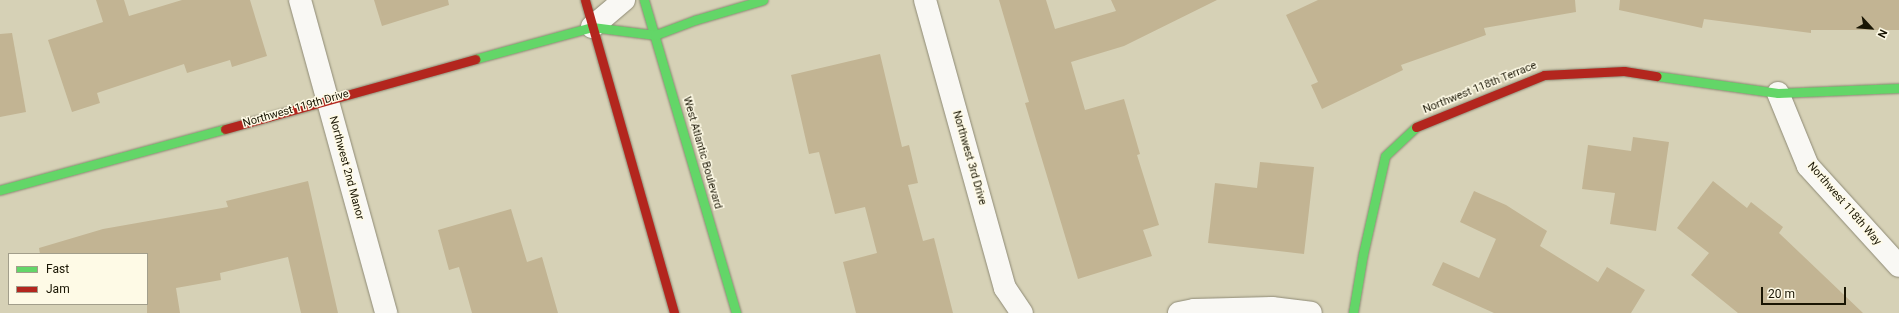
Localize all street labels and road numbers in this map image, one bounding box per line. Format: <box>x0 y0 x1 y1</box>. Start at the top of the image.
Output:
street label: Northwest 118th Terrace <box>1421 59 1539 117</box>
street label: Northwest 119th Drive <box>242 88 350 130</box>
street label: West Atlantic Boulevard <box>680 95 724 211</box>
street label: Northwest 3rd Drive <box>949 109 989 207</box>
street label: Northwest 2nd Manor <box>326 115 366 221</box>
street label: Northwest 118th Way <box>1804 160 1884 248</box>

